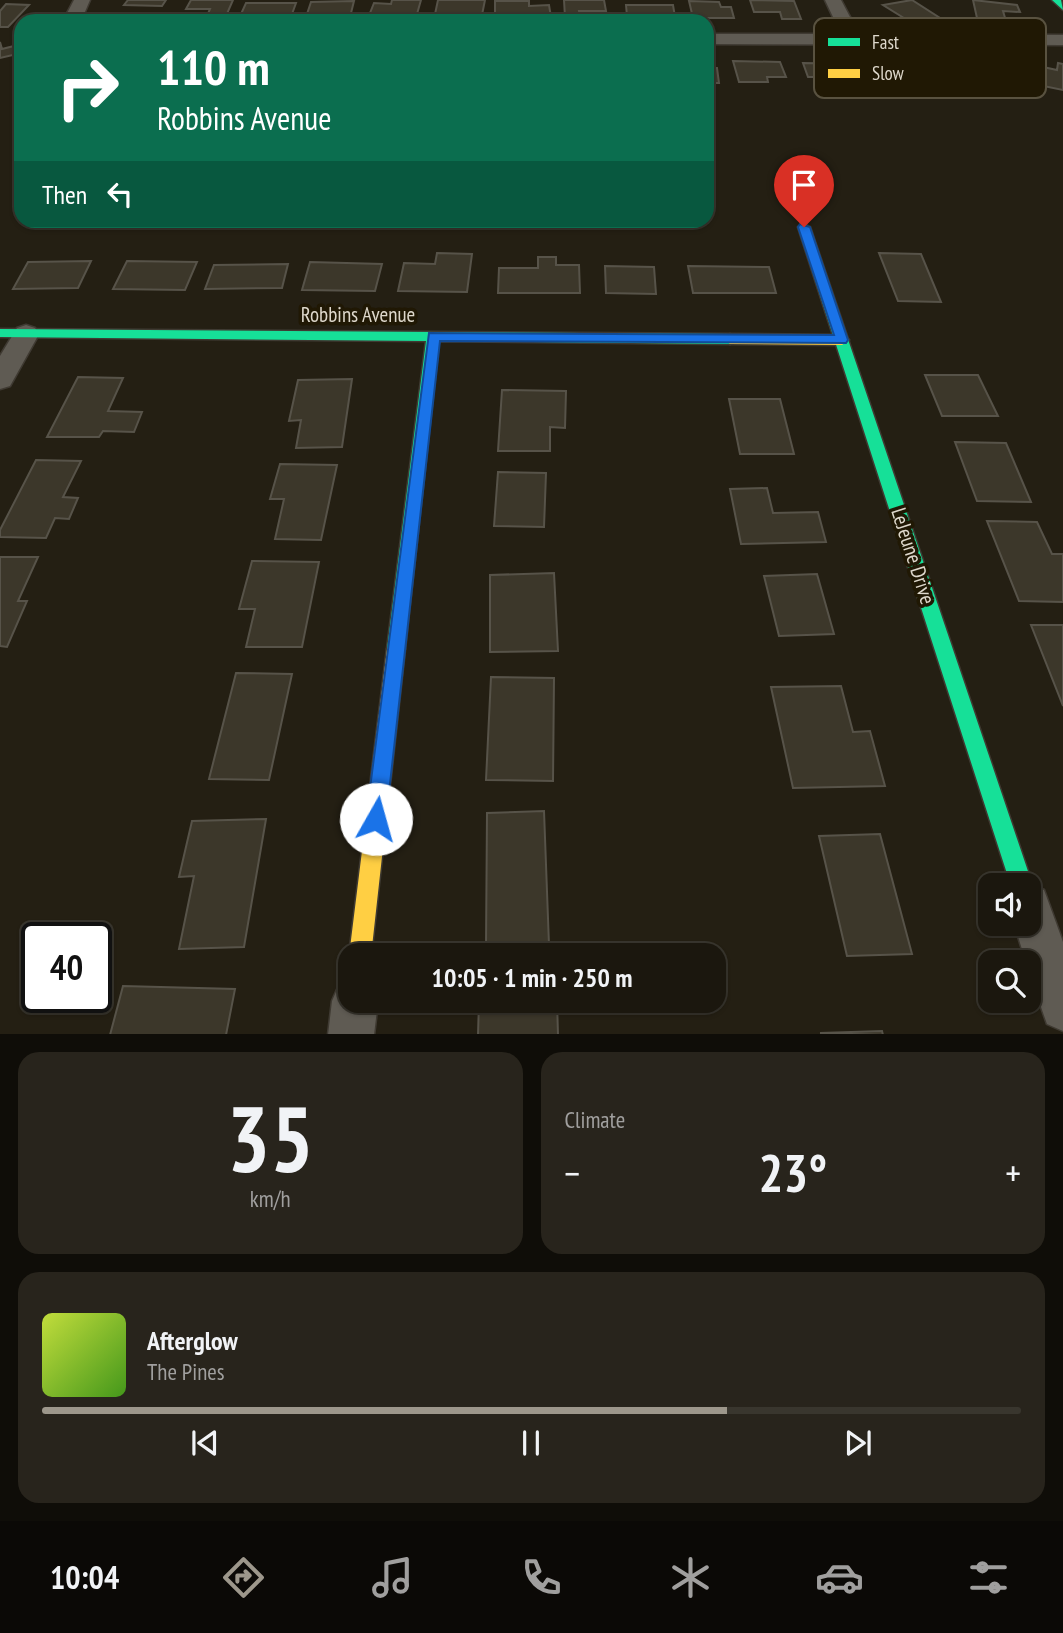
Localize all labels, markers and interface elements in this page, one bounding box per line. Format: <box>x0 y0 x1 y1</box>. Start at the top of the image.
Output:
legend <box>814 18 1046 98</box>
text: Fast <box>872 30 900 54</box>
text: 110 m <box>157 35 270 99</box>
icon: right <box>42 42 133 133</box>
text: Slow <box>872 61 905 85</box>
text: Robbins Avenue <box>157 97 331 139</box>
pin <box>774 155 834 227</box>
icon: arrive <box>785 166 823 204</box>
icon: left <box>101 175 139 213</box>
text: Then <box>42 178 87 211</box>
street label: Robbins Avenue <box>301 301 415 328</box>
street label: LeJeune Drive <box>885 504 942 607</box>
position arrow <box>339 782 413 856</box>
map controls <box>978 873 1041 1013</box>
button: sound <box>978 873 1041 936</box>
speed limit sign: 40 <box>21 922 112 1013</box>
button: search <box>978 950 1041 1013</box>
text: 10:05 · 1 min · 250 m <box>432 961 632 994</box>
text: 35 <box>227 1079 314 1197</box>
text: Climate <box>565 1105 625 1134</box>
text: 23° <box>758 1139 827 1206</box>
text: − <box>565 1148 580 1197</box>
text: + <box>1005 1148 1021 1197</box>
text: km/h <box>250 1184 291 1213</box>
text: Afterglow <box>147 1324 238 1357</box>
text: The Pines <box>147 1357 225 1386</box>
icon: previous <box>186 1424 224 1462</box>
icon: pause <box>512 1424 550 1462</box>
icon: next <box>839 1424 877 1462</box>
icon: directions <box>219 1553 268 1602</box>
icon: music <box>368 1553 417 1602</box>
icon: phone <box>517 1553 566 1602</box>
icon: climate <box>666 1553 715 1602</box>
icon: car <box>815 1553 864 1602</box>
icon: filters <box>964 1553 1013 1602</box>
text: 10:04 <box>50 1556 119 1598</box>

